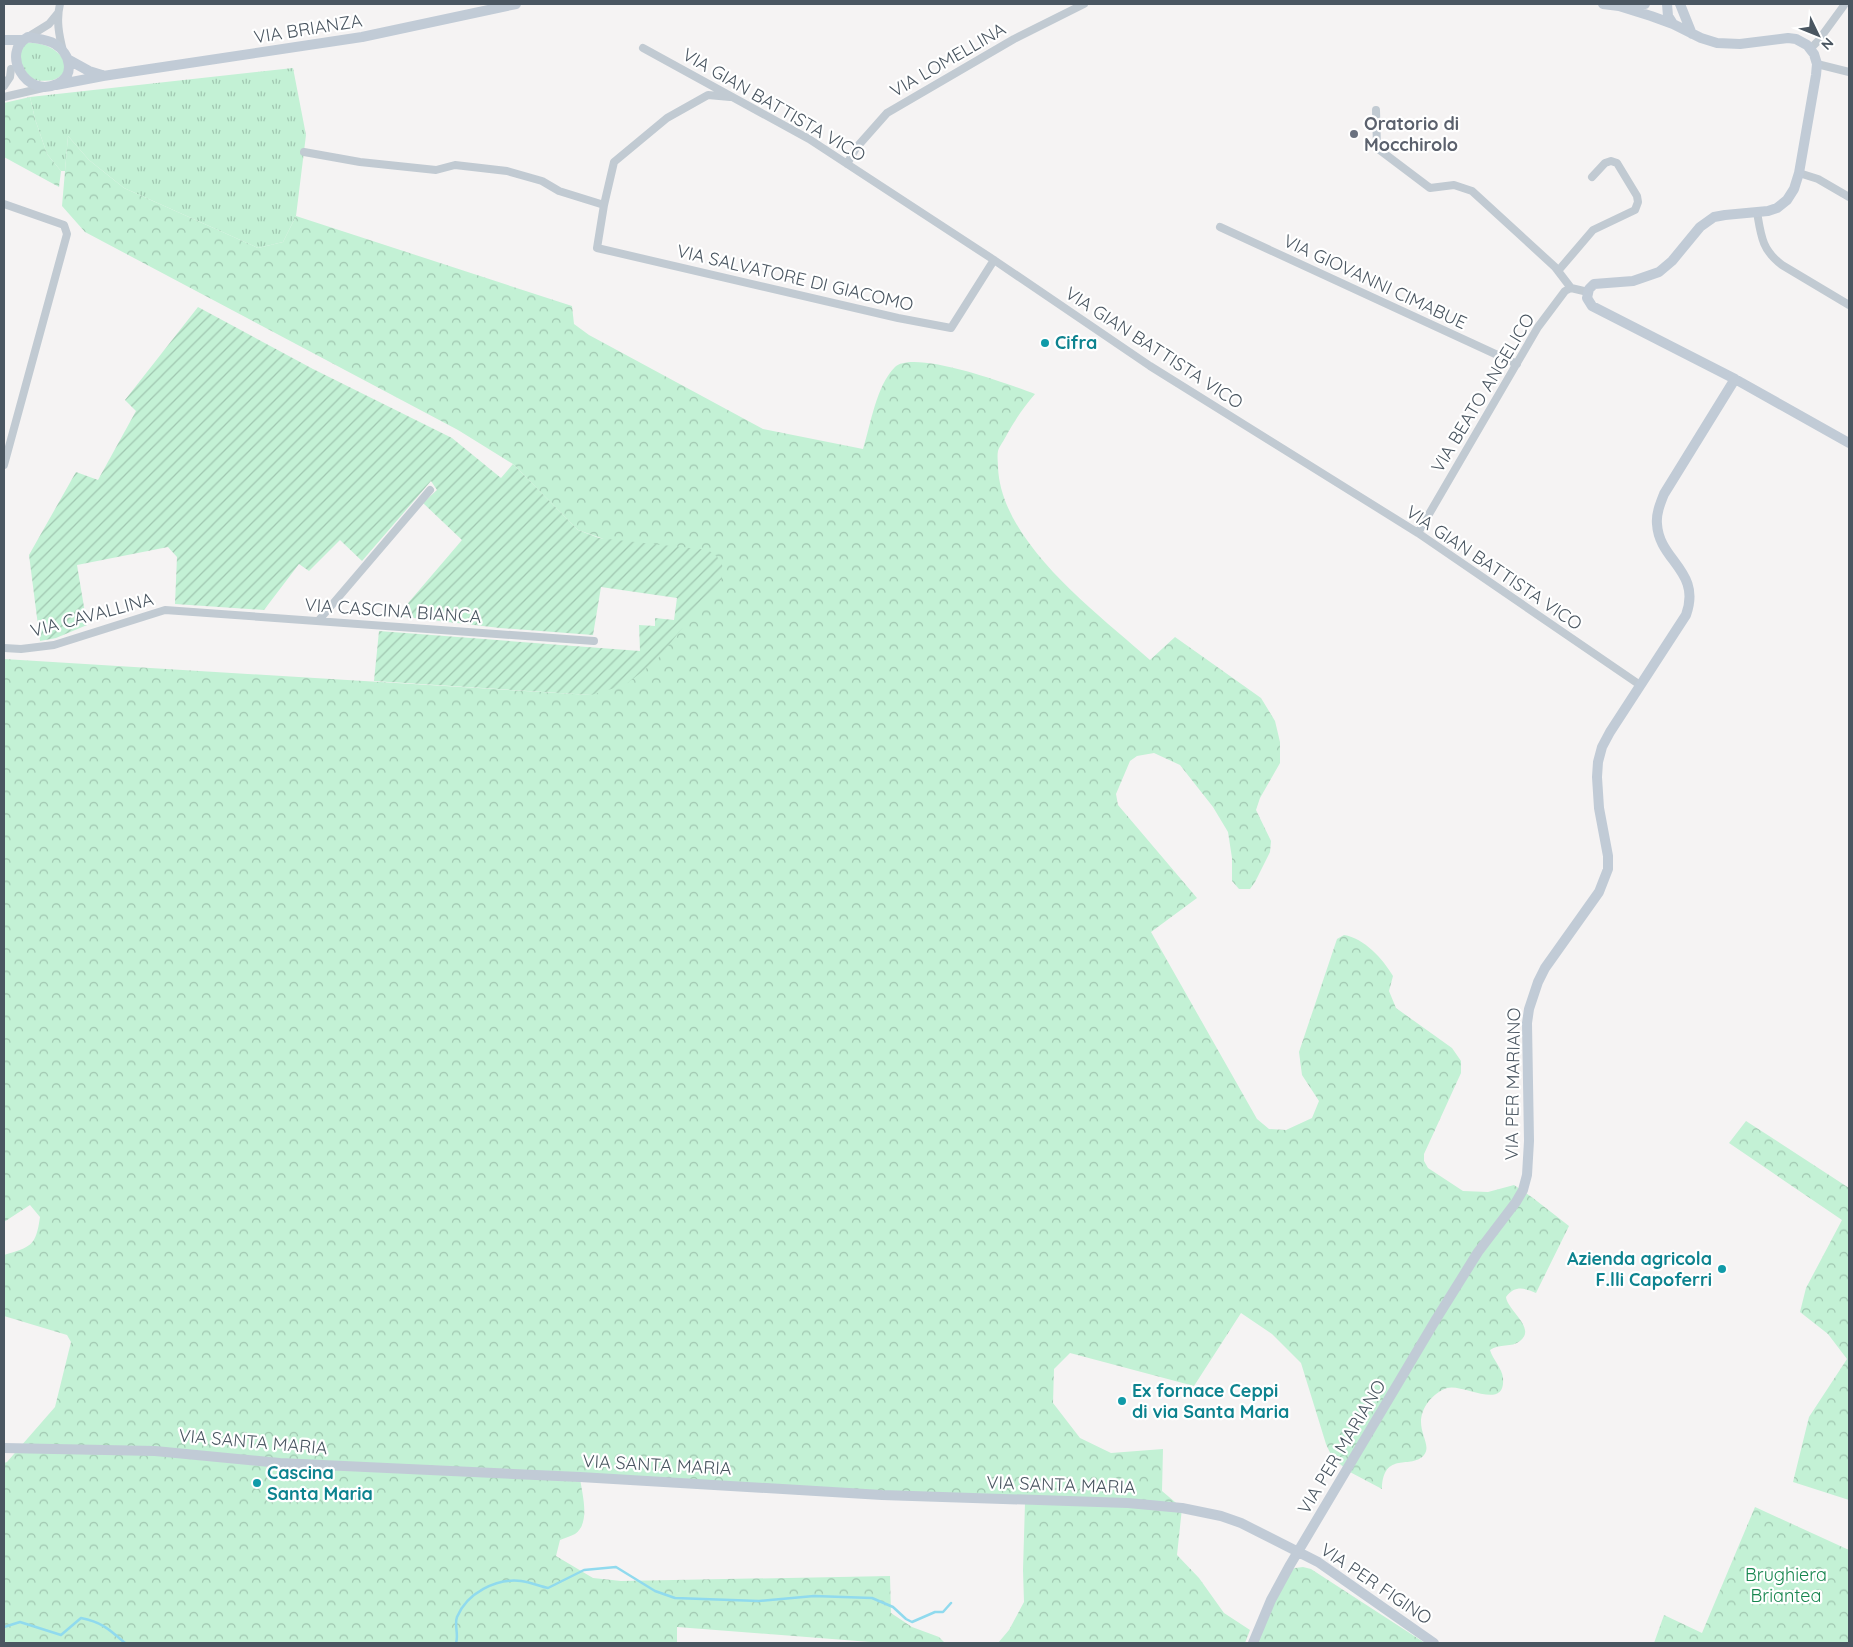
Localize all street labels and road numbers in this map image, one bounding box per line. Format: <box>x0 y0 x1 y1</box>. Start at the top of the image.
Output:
street label: VIA BRIANZA <box>252 9 364 48</box>
street label: VIA LOMELLINA <box>886 17 1010 102</box>
street label: VIA GIAN BATTISTA VICO <box>679 43 870 166</box>
street label: VIA GIOVANNI CIMABUE <box>1280 229 1471 334</box>
street label: VIA SALVATORE DI GIACOMO <box>675 239 916 316</box>
street label: VIA GIAN BATTISTA VICO <box>1061 281 1248 414</box>
street label: VIA BEATO ANGELICO <box>1426 309 1539 477</box>
street label: VIA GIAN BATTISTA VICO <box>1402 500 1587 635</box>
street label: VIA CAVALLINA <box>28 587 156 642</box>
street label: VIA CASCINA BIANCA <box>304 593 482 628</box>
street label: VIA PER MARIANO <box>1500 1008 1525 1160</box>
street label: VIA PER MARIANO <box>1292 1375 1391 1518</box>
street label: VIA SANTA MARIA <box>178 1424 329 1459</box>
street label: VIA SANTA MARIA <box>582 1449 732 1480</box>
street label: VIA SANTA MARIA <box>986 1470 1136 1499</box>
street label: VIA PER FIGINO <box>1316 1538 1436 1629</box>

